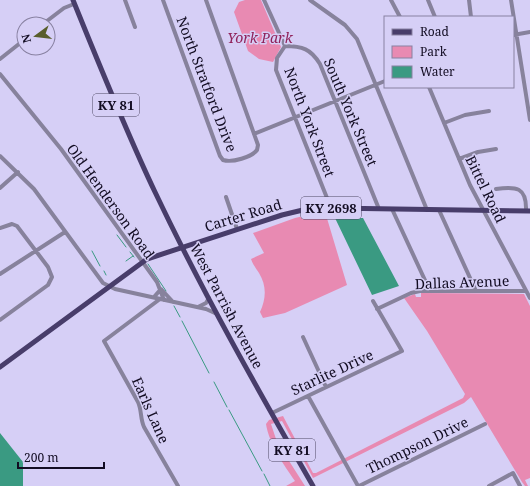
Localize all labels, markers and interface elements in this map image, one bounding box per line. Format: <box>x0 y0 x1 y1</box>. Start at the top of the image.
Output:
street label: North Stratford Drive <box>172 14 242 154</box>
north arrow <box>16 16 56 56</box>
legend <box>384 16 514 88</box>
text: Road <box>420 23 450 40</box>
park label: York Park <box>227 28 294 47</box>
text: N <box>17 32 34 45</box>
text: Park <box>420 43 448 60</box>
street label: South York Street <box>320 55 382 169</box>
text: Water <box>420 63 455 80</box>
street label: North York Street <box>280 64 340 180</box>
road number: KY 81 <box>93 94 139 116</box>
street label: Old Henderson Road <box>63 140 159 263</box>
street label: Bittel Road <box>462 152 511 226</box>
street label: Carter Road <box>202 194 284 236</box>
road number: KY 2698 <box>301 197 361 219</box>
street label: West Parrish Avenue <box>186 240 268 372</box>
street label: Dallas Avenue <box>414 271 510 293</box>
street label: Starlite Drive <box>288 345 376 399</box>
street label: Earls Lane <box>128 374 174 446</box>
street label: Thompson Drive <box>363 412 471 478</box>
road number: KY 81 <box>269 439 315 461</box>
scale bar <box>18 444 104 470</box>
text: 200 m <box>24 449 59 466</box>

